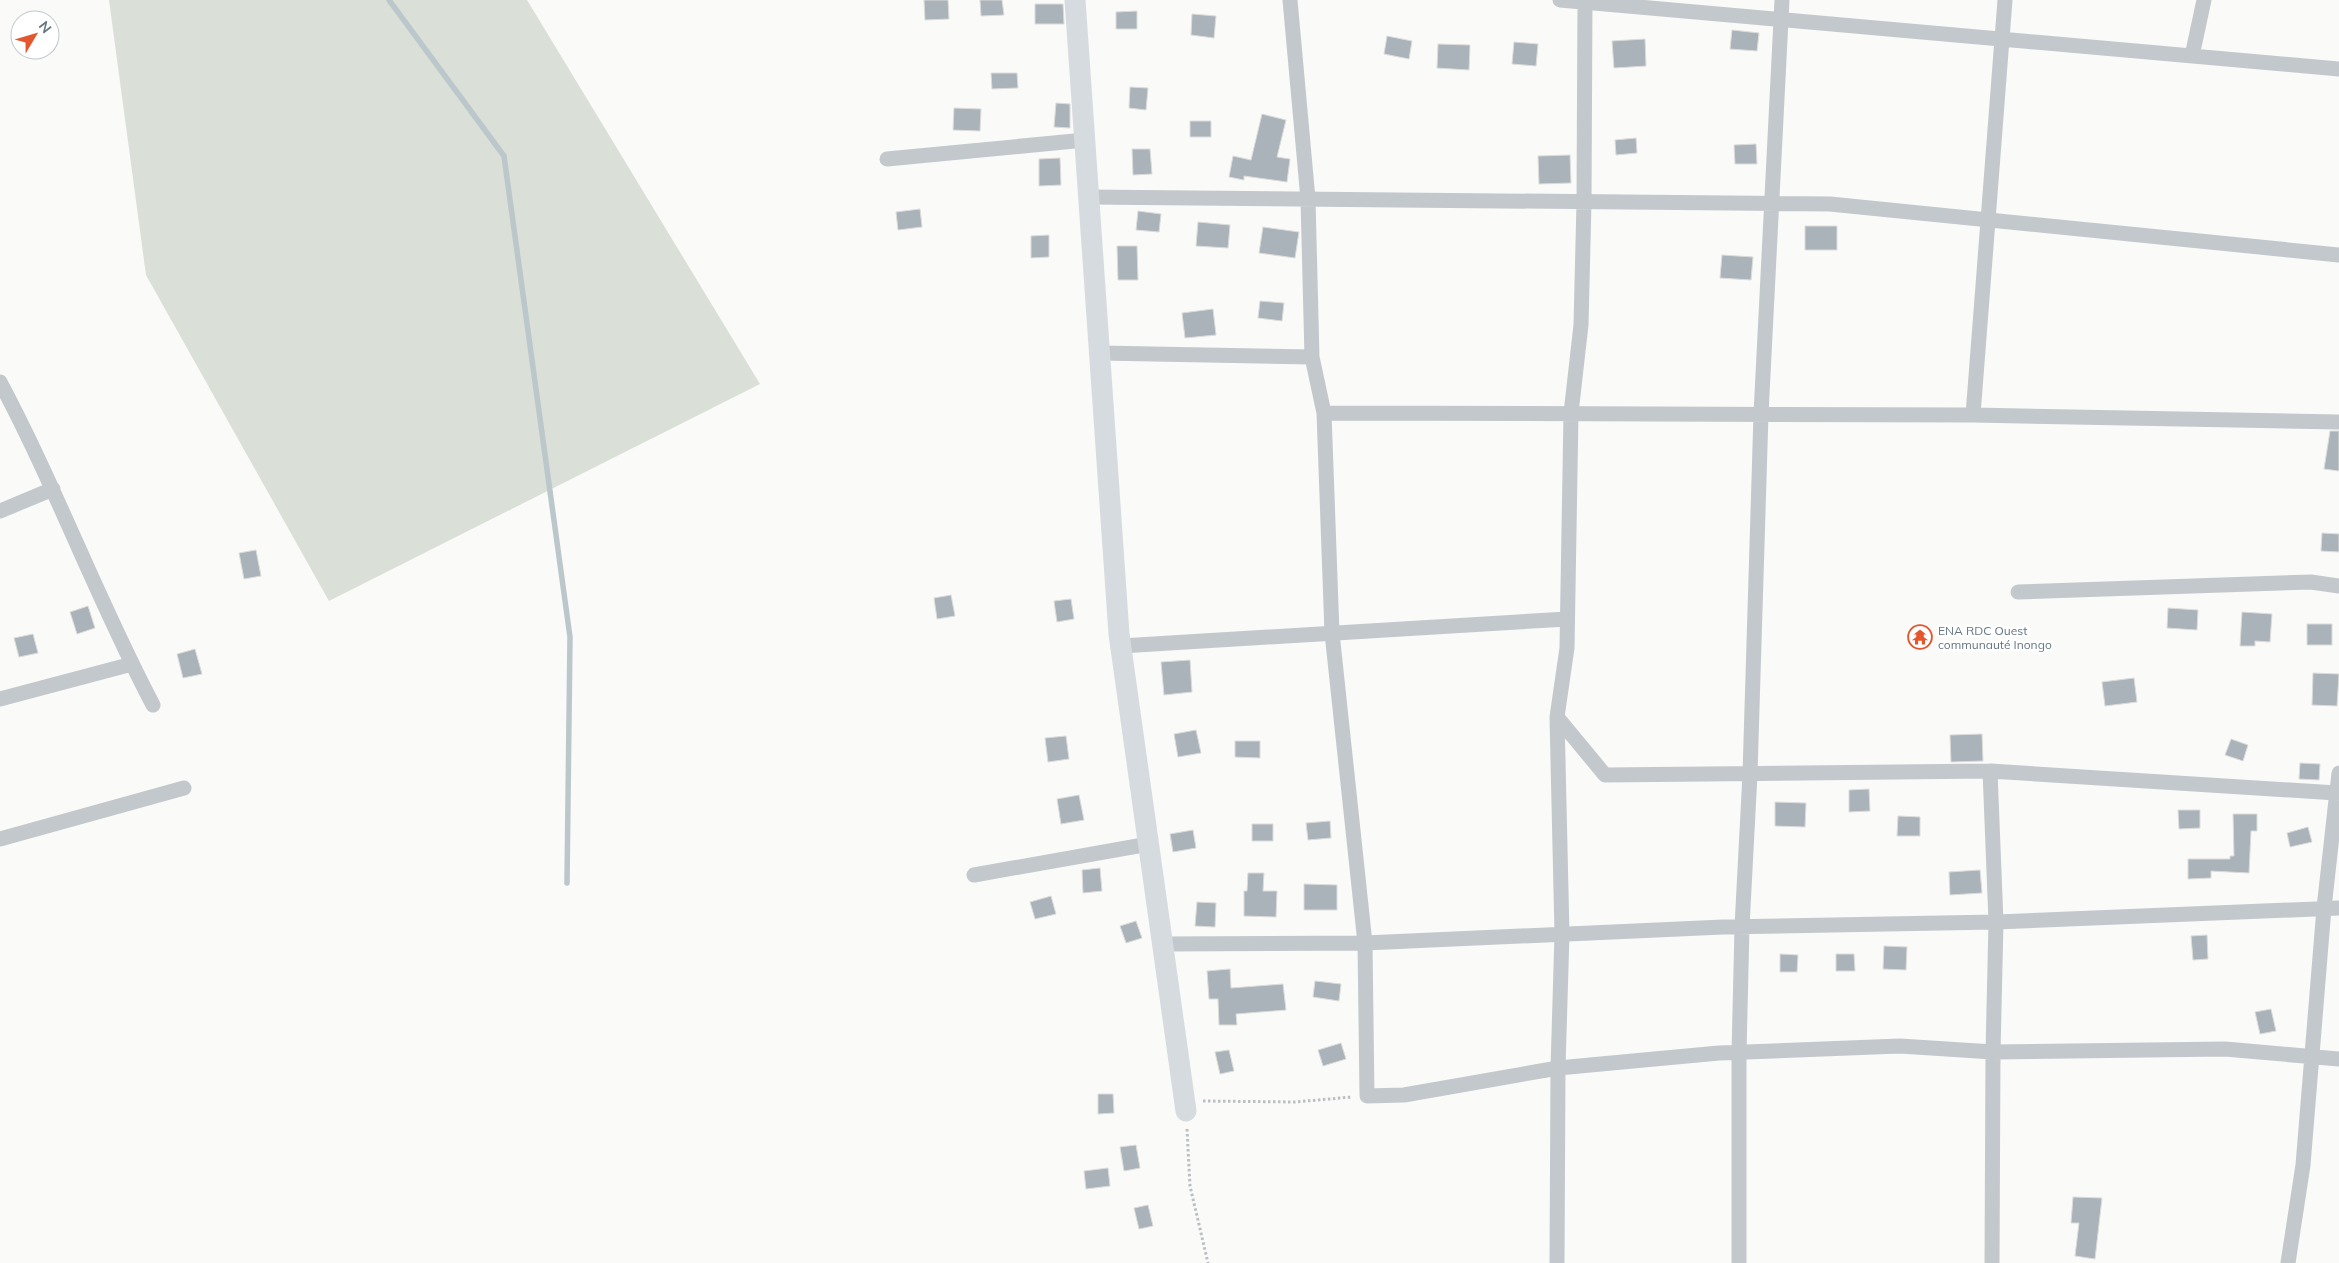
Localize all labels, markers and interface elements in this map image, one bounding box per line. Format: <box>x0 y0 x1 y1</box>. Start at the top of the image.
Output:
north arrow <box>10 10 60 60</box>
text: N <box>35 17 56 37</box>
place label: ENA RDC Ouest communauté Inongo <box>1938 623 2052 652</box>
temple icon: ENA RDC Ouest communauté Inongo <box>1907 624 1933 650</box>

